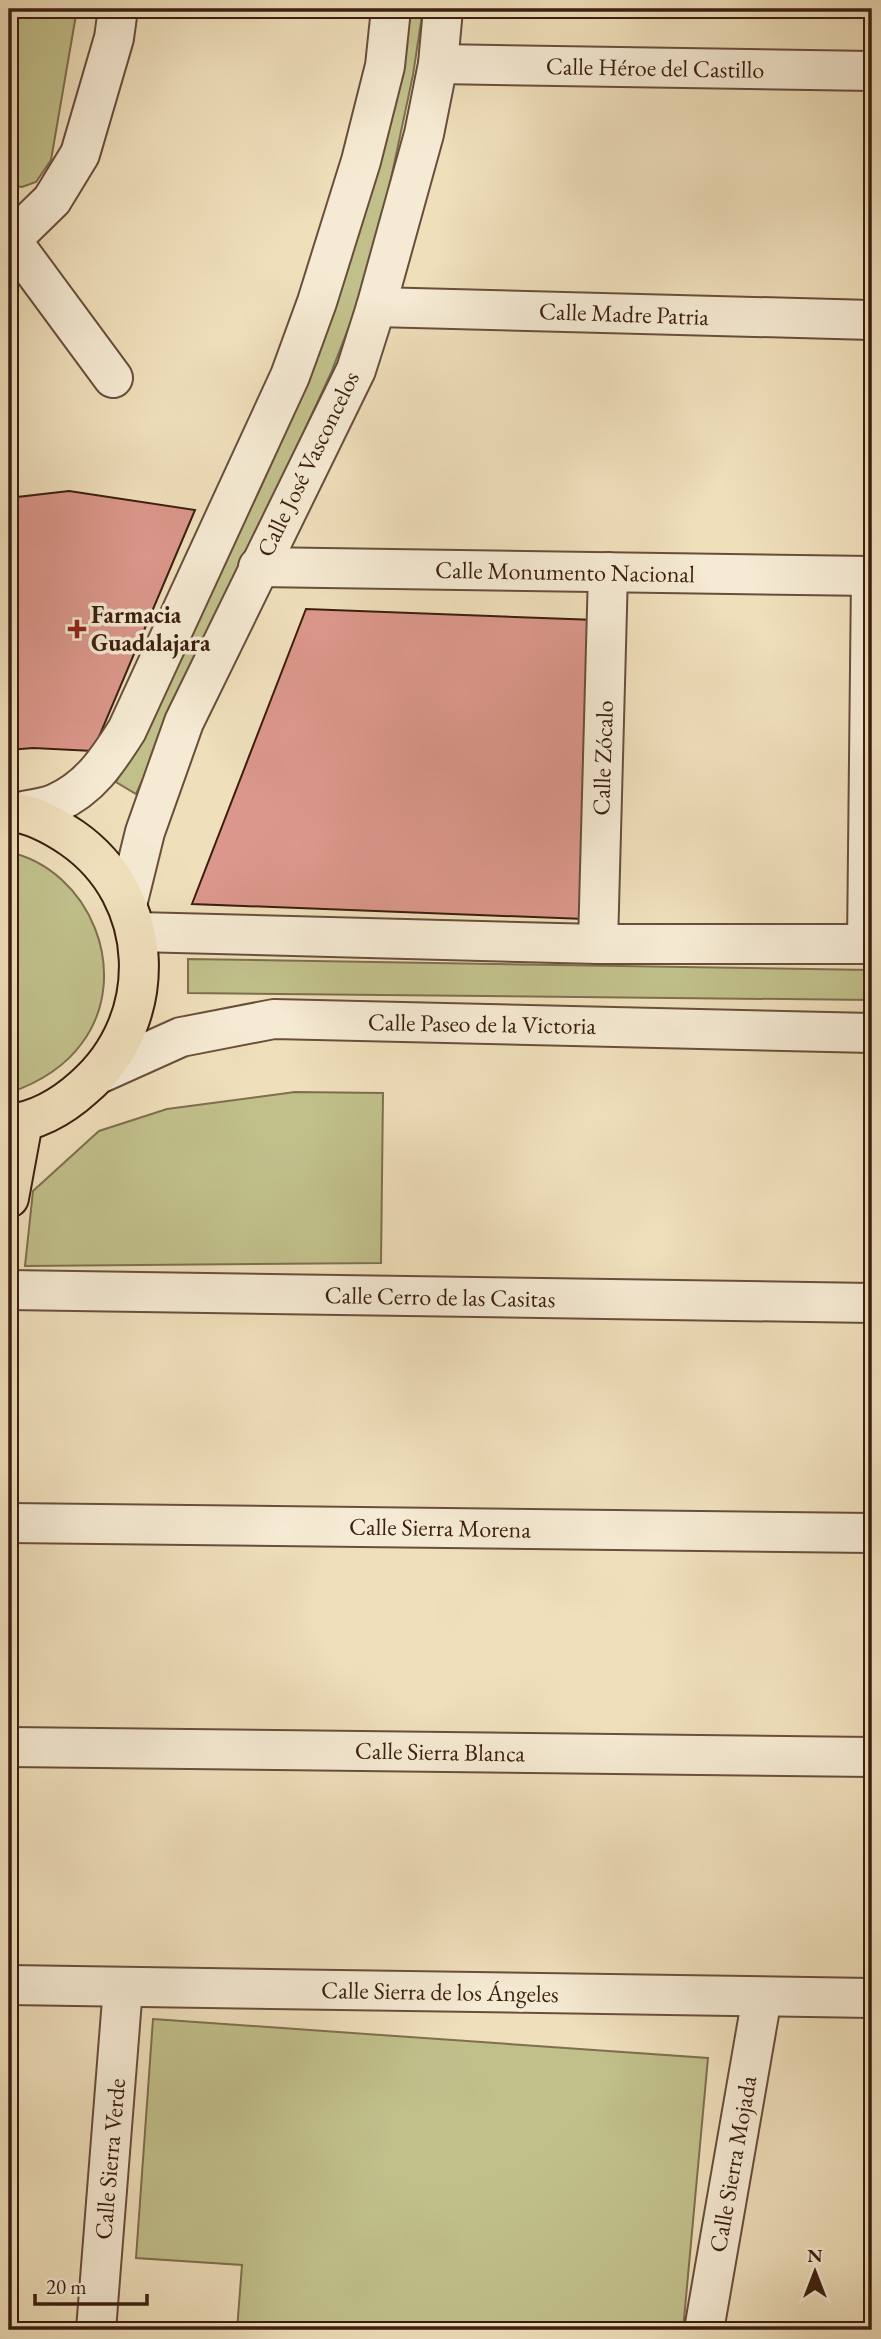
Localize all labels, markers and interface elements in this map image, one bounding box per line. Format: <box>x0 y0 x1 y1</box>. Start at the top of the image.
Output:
street label: Calle Héroe del Castillo <box>546 50 765 85</box>
street label: Calle Madre Patria <box>539 295 710 332</box>
street label: Calle José Vasconcelos <box>249 366 366 562</box>
street label: Calle Monumento Nacional <box>435 554 695 589</box>
place label: Farmacia Guadalajara <box>91 599 211 659</box>
marker: Farmacia Guadalajara <box>69 621 85 637</box>
street label: Calle Zócalo <box>585 700 620 816</box>
street label: Calle Paseo de la Victoria <box>368 1006 597 1041</box>
street label: Calle Cerro de las Casitas <box>324 1279 556 1314</box>
street label: Calle Sierra Morena <box>349 1510 532 1545</box>
street label: Calle Sierra Blanca <box>355 1735 526 1768</box>
street label: Calle Sierra de los Ángeles <box>321 1974 559 2009</box>
street label: Calle Sierra Mojada <box>702 2073 763 2255</box>
street label: Calle Sierra Verde <box>87 2077 132 2241</box>
north arrow <box>780 2238 850 2308</box>
text: N <box>807 2243 823 2268</box>
scale bar <box>35 2262 147 2306</box>
text: 20 m <box>46 2273 87 2300</box>

